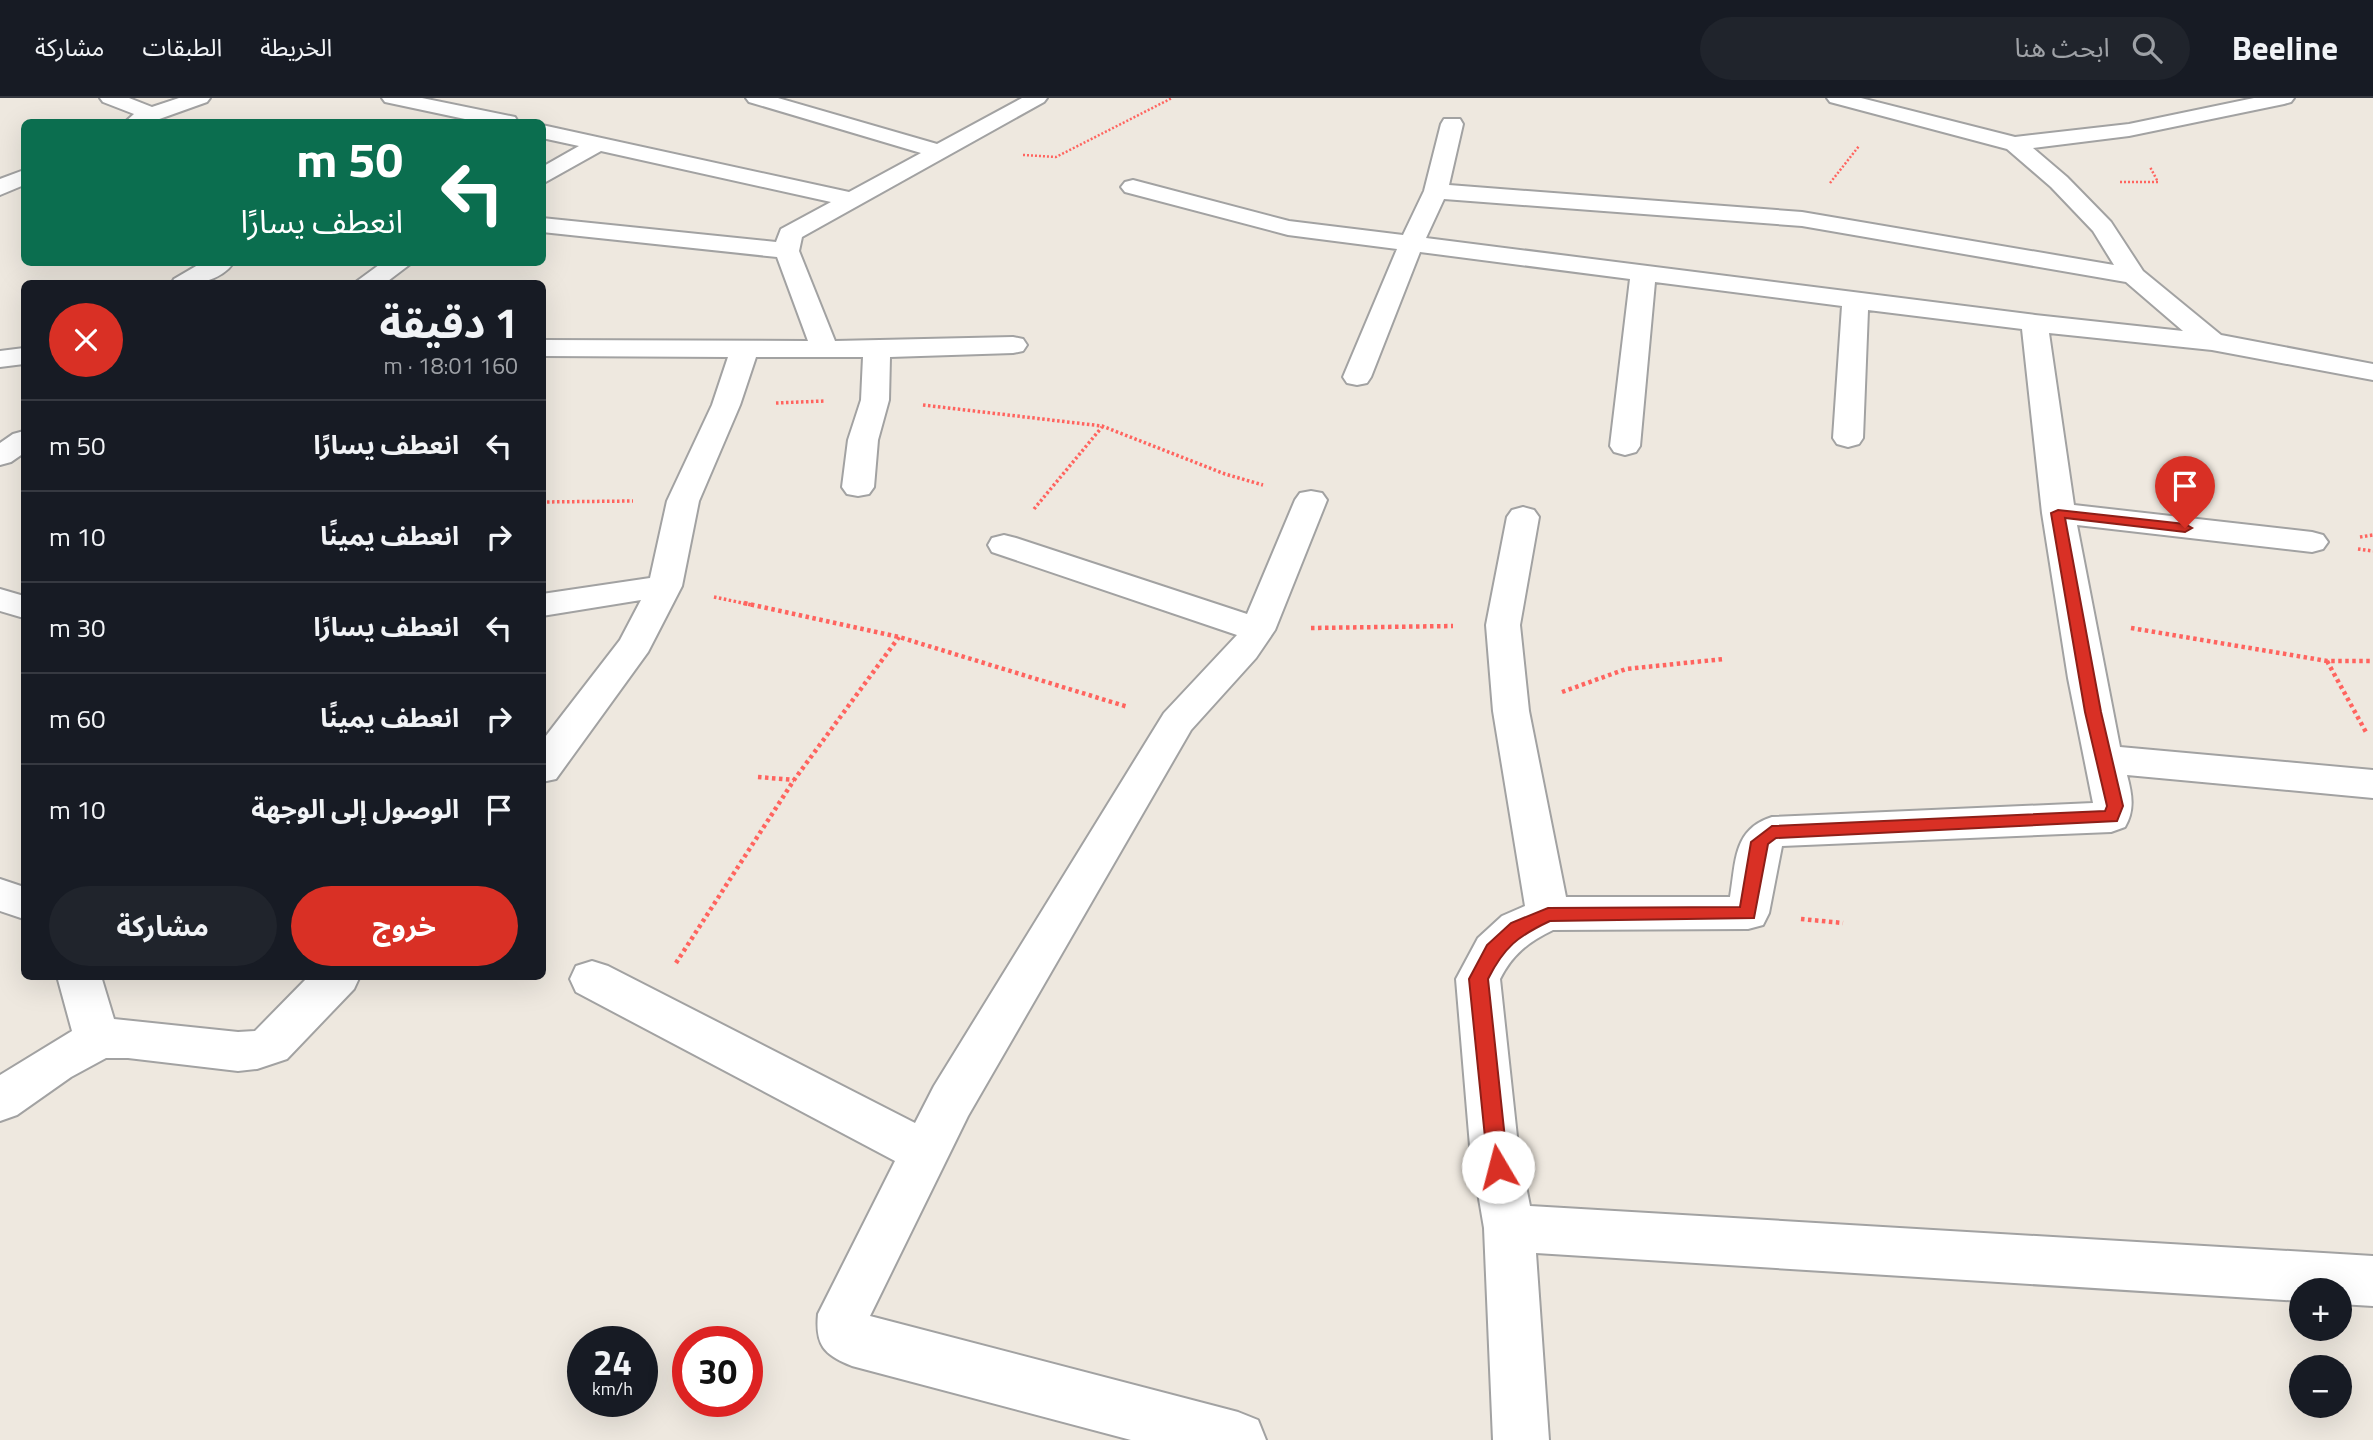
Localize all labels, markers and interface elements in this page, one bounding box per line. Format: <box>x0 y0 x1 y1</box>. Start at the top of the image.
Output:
search box <box>1700 17 2190 80</box>
text: Beeline <box>2232 23 2338 73</box>
text: ابحث هنا <box>2014 28 2110 67</box>
text: مشاركة <box>35 29 104 65</box>
text: الطبقات <box>142 29 222 65</box>
text: الخريطة <box>260 29 332 65</box>
icon: search <box>2128 29 2166 67</box>
text: 50 m <box>296 121 403 196</box>
icon: left <box>427 147 518 238</box>
text: انعطف يسارًا <box>241 197 403 245</box>
text: 1 دقيقة <box>380 290 518 354</box>
button: close <box>49 303 123 377</box>
text: 160 m · 18:01 <box>383 348 518 383</box>
text: انعطف يسارًا <box>314 425 459 464</box>
text: 50 m <box>49 426 106 465</box>
icon: left <box>480 427 518 465</box>
pin <box>2155 456 2215 528</box>
icon: arrive <box>2166 467 2204 505</box>
text: انعطف يمينًا <box>320 516 459 555</box>
text: 10 m <box>49 517 106 556</box>
icon: right <box>480 518 518 556</box>
text: انعطف يسارًا <box>314 607 459 646</box>
text: 30 m <box>49 608 106 647</box>
icon: left <box>480 609 518 647</box>
text: انعطف يمينًا <box>320 698 459 737</box>
text: 60 m <box>49 699 106 738</box>
icon: right <box>480 700 518 738</box>
text: الوصول إلى الوجهة <box>251 789 459 828</box>
text: 10 m <box>49 790 106 829</box>
icon: arrive <box>480 791 518 829</box>
button: مشاركة <box>49 886 277 966</box>
button: خروج <box>291 886 518 966</box>
position arrow <box>1461 1130 1535 1204</box>
map controls <box>2289 1278 2352 1418</box>
button: + <box>2289 1278 2352 1341</box>
speed limit sign: 30 <box>672 1326 763 1417</box>
text: 24 <box>593 1335 632 1389</box>
button: − <box>2289 1355 2352 1418</box>
text: km/h <box>592 1375 633 1402</box>

